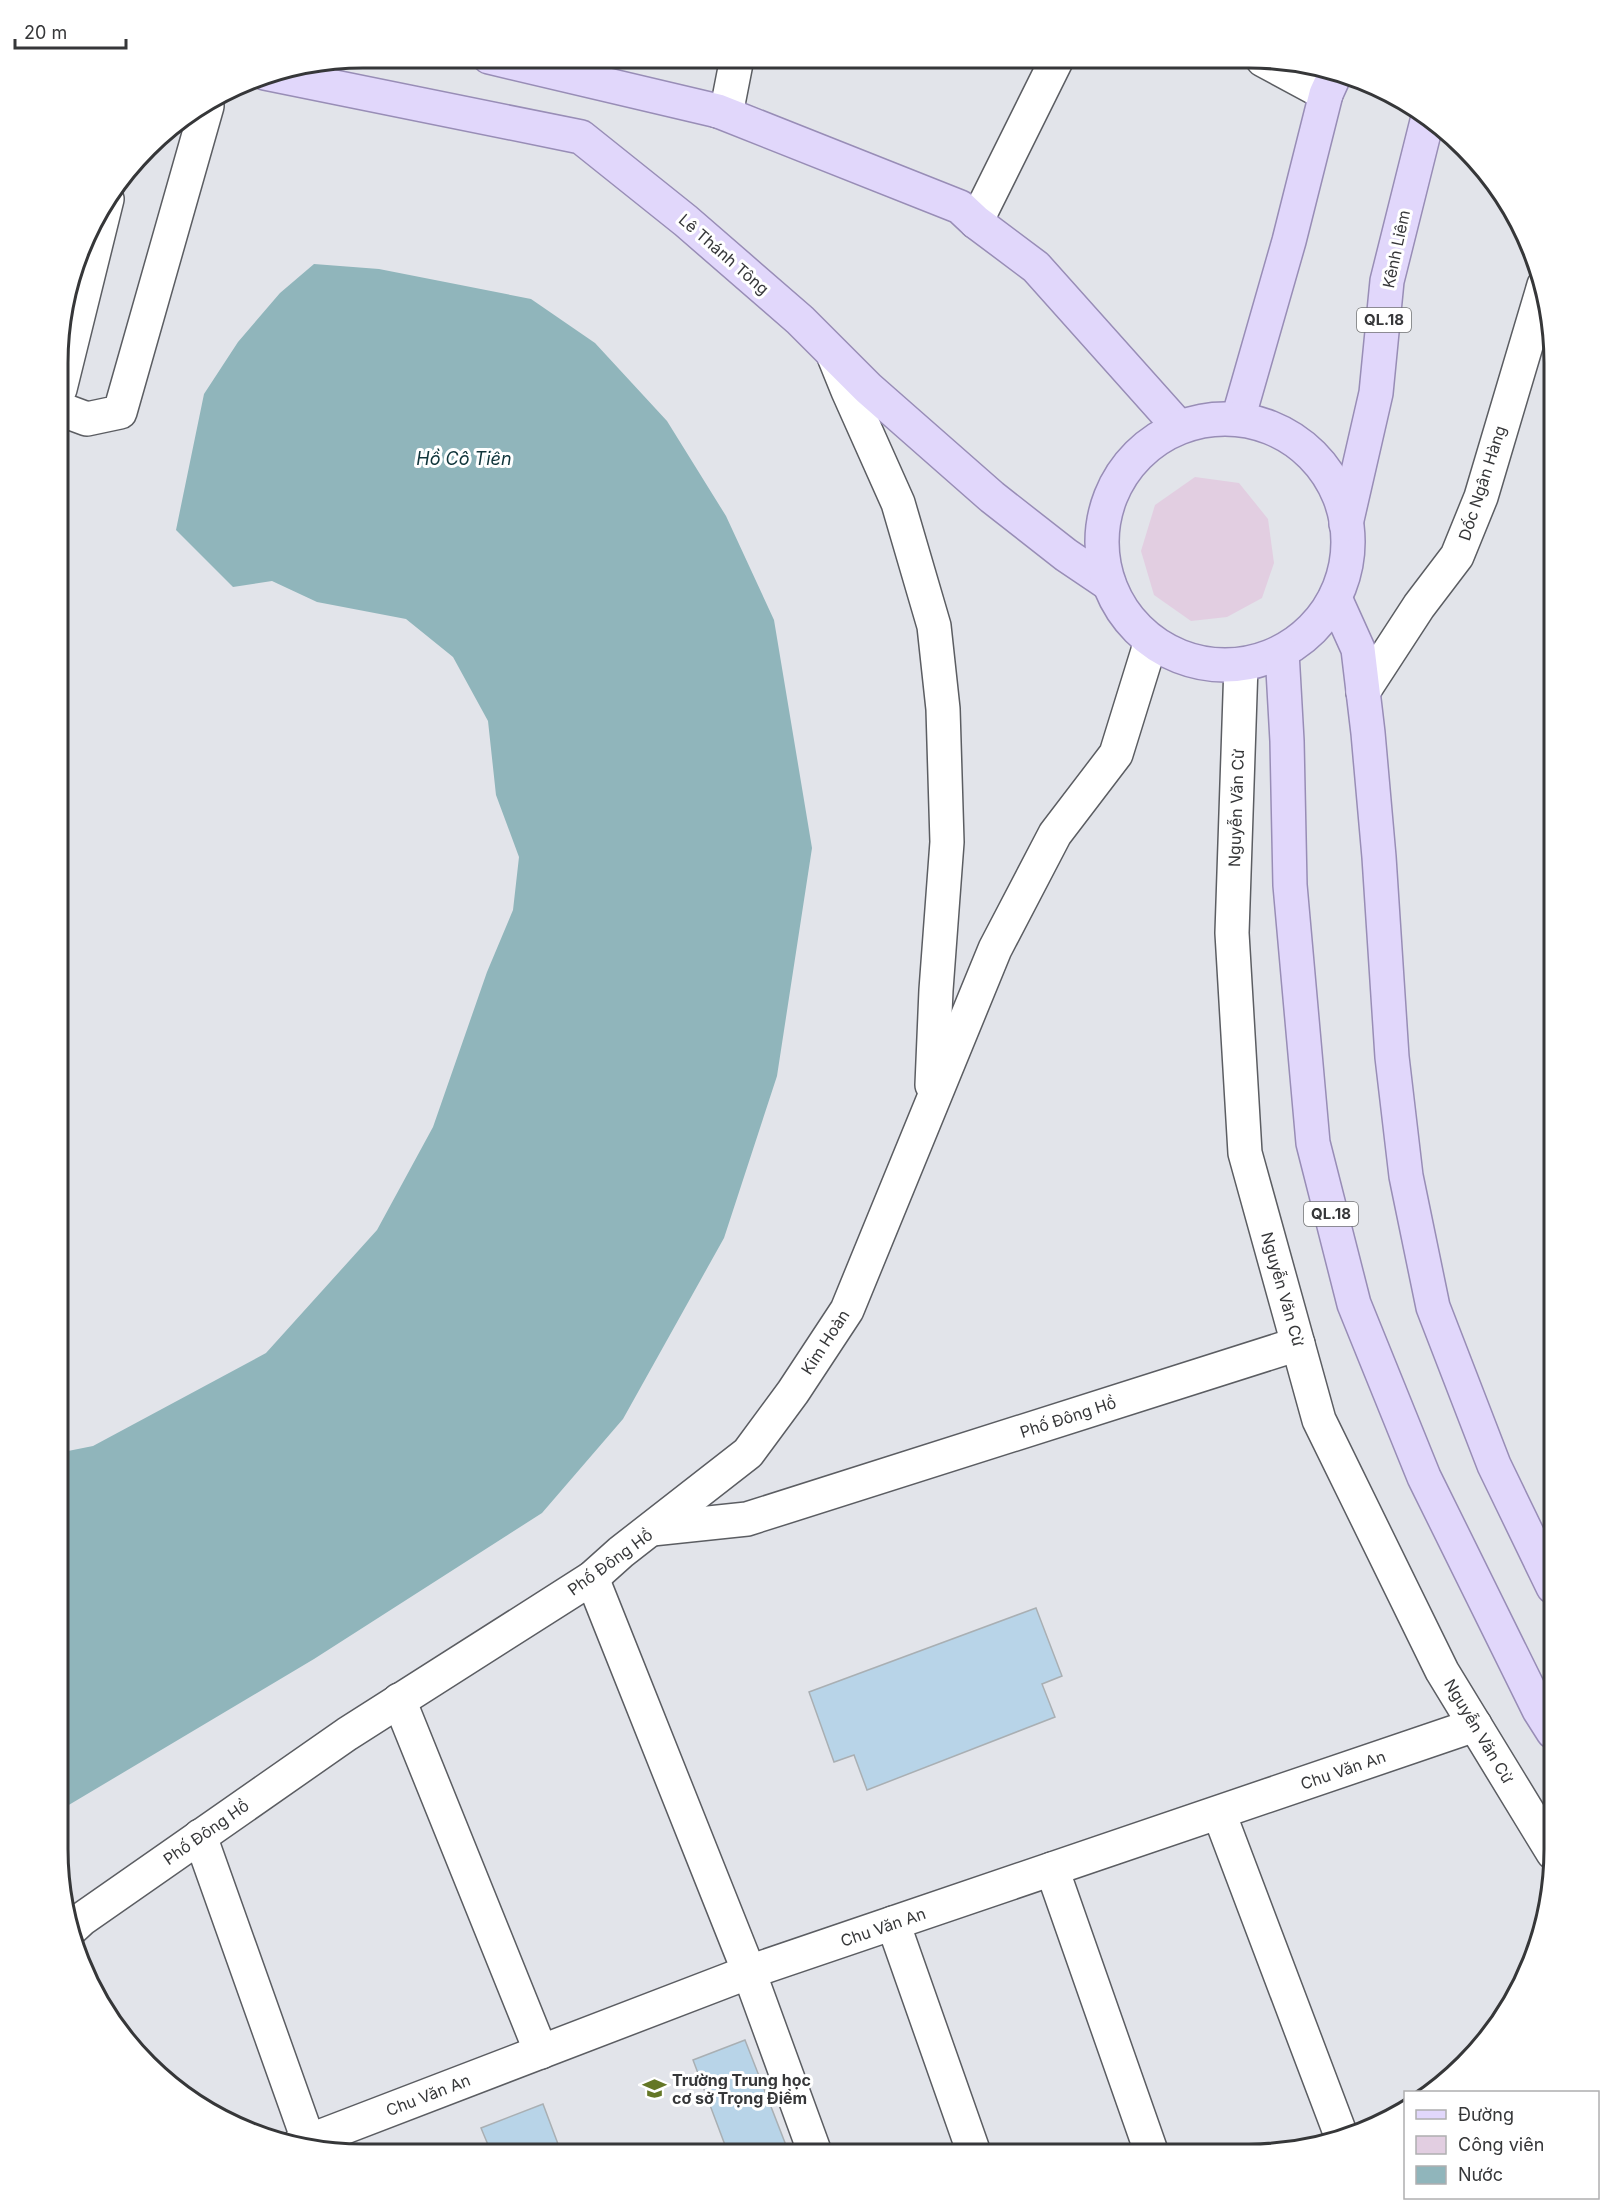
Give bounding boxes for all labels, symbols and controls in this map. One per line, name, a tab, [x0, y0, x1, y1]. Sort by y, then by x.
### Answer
scale bar	[15, 12, 126, 50]
text: 20 m	[24, 22, 67, 43]
street label: Kênh Liêm	[1378, 208, 1414, 290]
street label: Lê Thánh Tông	[675, 209, 773, 299]
road number: QL.18	[1357, 308, 1411, 332]
street label: Dốc Ngân Hàng	[1454, 423, 1510, 543]
water label: Hồ Cô Tiên	[416, 448, 512, 469]
street label: Nguyễn Văn Cừ	[1224, 749, 1248, 867]
road number: QL.18	[1304, 1202, 1358, 1226]
street label: Nguyễn Văn Cừ	[1257, 1229, 1309, 1349]
street label: Kim Hoàn	[797, 1306, 853, 1378]
street label: Phố Đông Hồ	[1017, 1392, 1119, 1442]
street label: Phố Đông Hồ	[564, 1524, 656, 1600]
street label: Nguyễn Văn Cừ	[1440, 1675, 1518, 1787]
street label: Chu Văn An	[1298, 1746, 1388, 1794]
street label: Phố Đông Hồ	[159, 1795, 253, 1869]
street label: Chu Văn An	[838, 1903, 928, 1951]
street label: Chu Văn An	[383, 2070, 473, 2120]
place label: Trường Trung học cơ sở Trọng Điểm	[672, 2070, 811, 2108]
school or university icon: Trường Trung học cơ sở Trọng Điểm	[641, 2076, 667, 2102]
legend	[1404, 2091, 1599, 2199]
text: Đường	[1458, 2104, 1514, 2125]
text: Công viên	[1458, 2134, 1544, 2155]
text: Nước	[1458, 2164, 1503, 2185]

